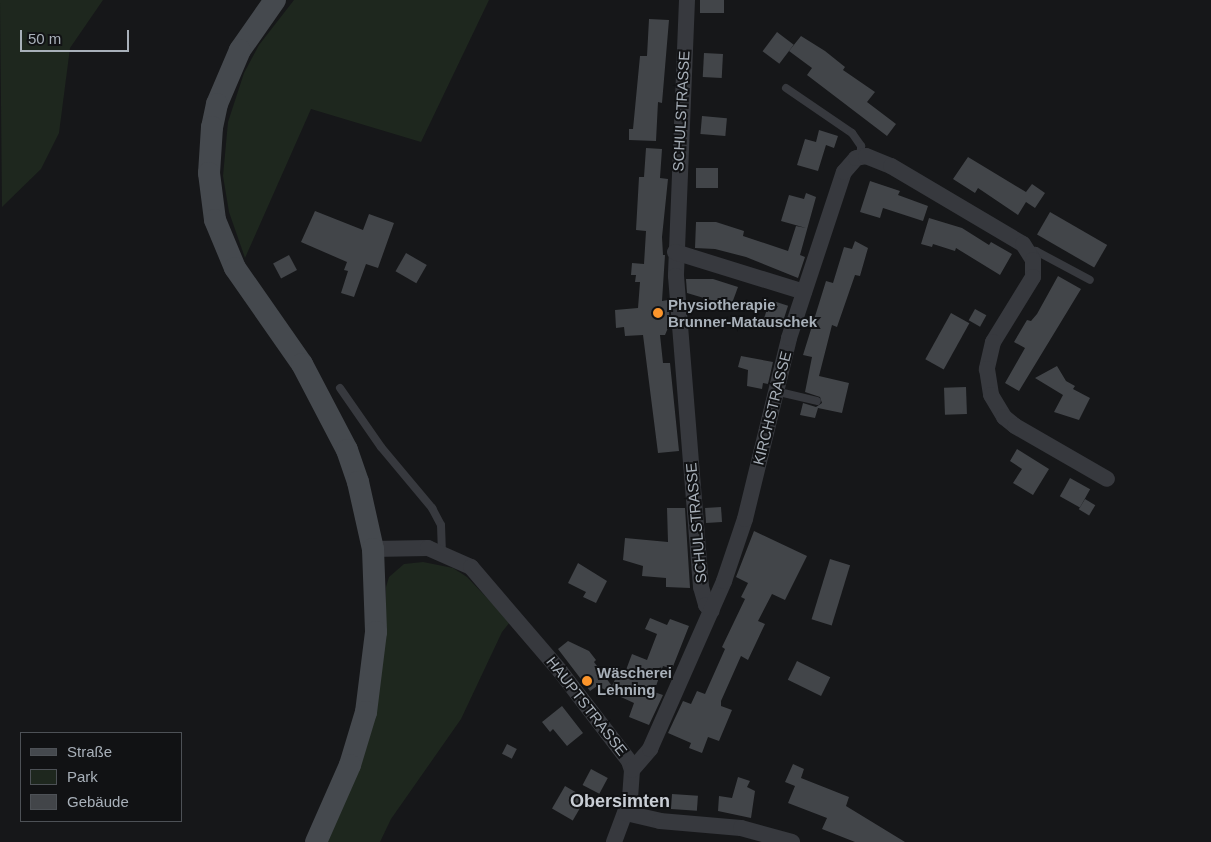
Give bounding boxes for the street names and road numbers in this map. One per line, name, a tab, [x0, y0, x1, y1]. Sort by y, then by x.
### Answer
street label: SCHULSTRASSE	[669, 50, 693, 172]
street label: KIRCHSTRASSE	[749, 349, 795, 467]
street label: SCHULSTRASSE	[682, 462, 710, 584]
street label: HAUPTSTRASSE	[543, 653, 631, 759]

